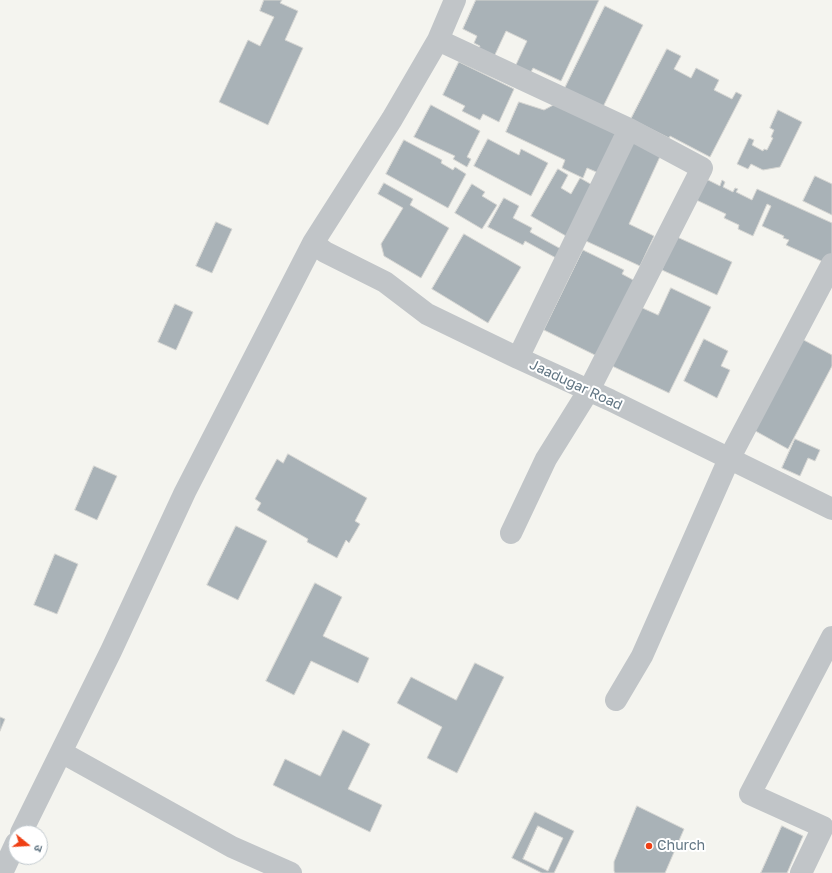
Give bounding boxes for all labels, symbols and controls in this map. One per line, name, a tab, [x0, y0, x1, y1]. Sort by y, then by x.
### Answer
street label: Jaadugar Road	[527, 356, 625, 414]
north arrow	[8, 825, 48, 865]
place label: Church	[657, 838, 705, 854]
marker: Church	[644, 841, 654, 851]
text: उ	[32, 843, 46, 854]

